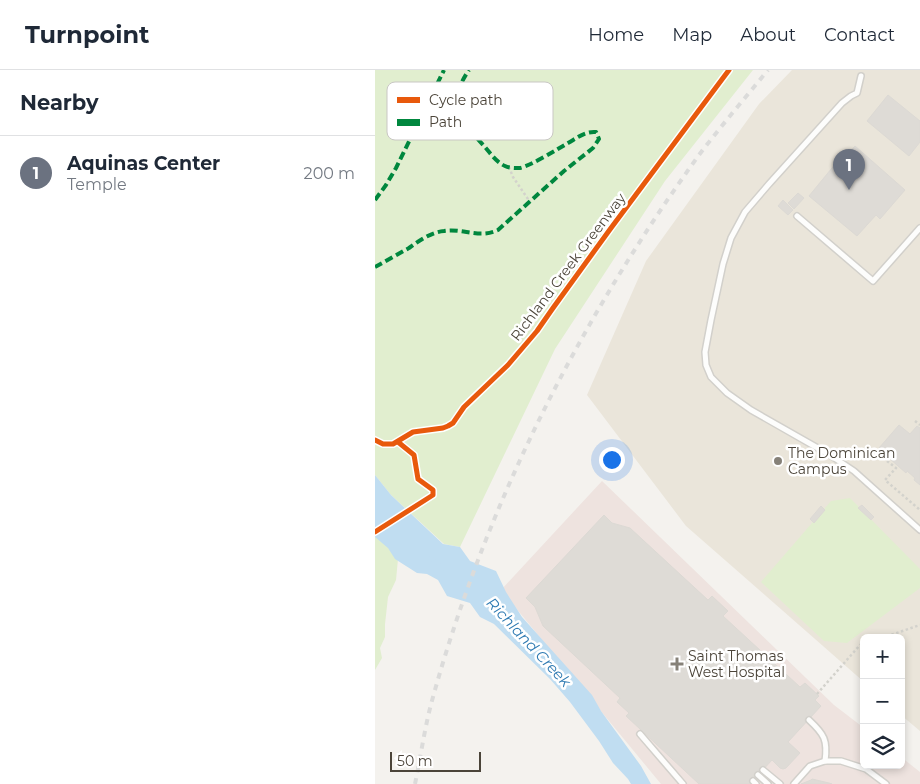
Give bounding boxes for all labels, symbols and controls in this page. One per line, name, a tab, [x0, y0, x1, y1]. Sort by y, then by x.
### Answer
text: Turnpoint	[25, 20, 149, 49]
text: Home	[588, 24, 644, 46]
text: Map	[672, 24, 712, 46]
text: About	[740, 24, 796, 46]
text: Contact	[824, 24, 895, 46]
legend	[387, 82, 553, 140]
text: Nearby	[20, 90, 99, 115]
text: Cycle path	[429, 91, 503, 109]
text: Path	[429, 113, 462, 131]
pin: 1	[833, 149, 865, 190]
text: Aquinas Center	[67, 152, 220, 175]
text: 1	[33, 164, 39, 183]
text: 200 m	[304, 164, 355, 183]
text: Temple	[67, 175, 127, 194]
street label: Richland Creek Greenway	[507, 189, 630, 344]
place label: The Dominican Campus	[788, 444, 895, 478]
your location	[599, 447, 625, 473]
marker: The Dominican Campus	[772, 455, 784, 467]
water label: Richland Creek	[483, 593, 576, 691]
map controls	[860, 634, 905, 769]
button: +	[860, 634, 905, 679]
place label: Saint Thomas West Hospital	[688, 647, 785, 681]
marker: Saint Thomas West Hospital	[670, 657, 684, 671]
button: −	[860, 679, 905, 724]
button: layers	[860, 724, 905, 769]
scale bar	[390, 749, 481, 772]
text: 50 m	[397, 752, 433, 770]

